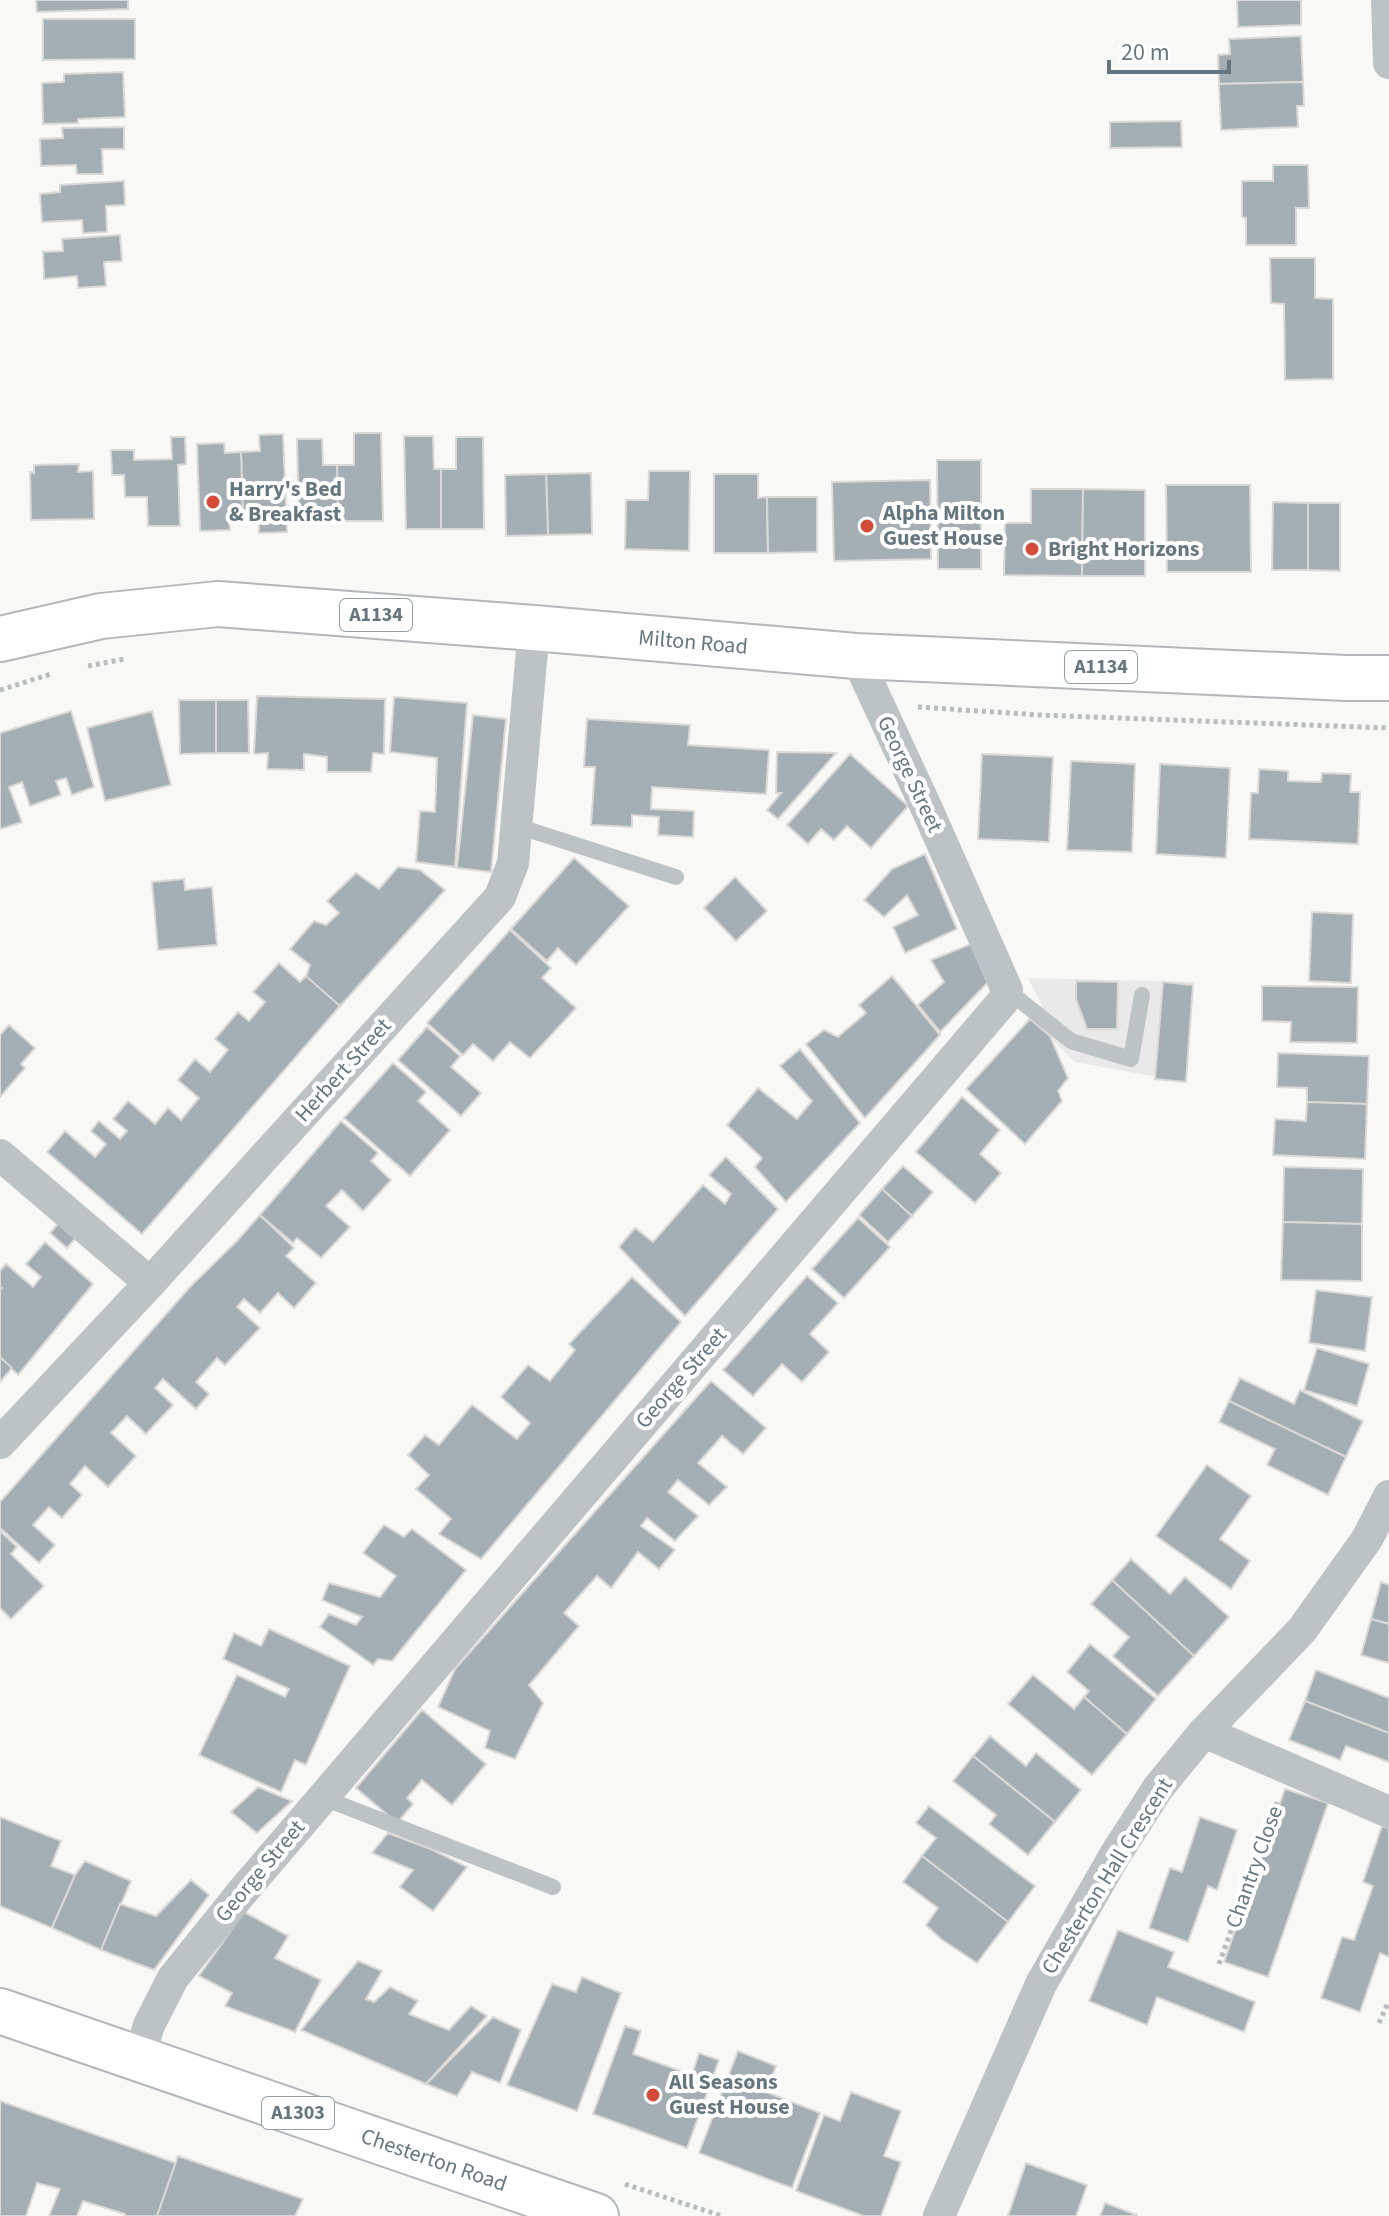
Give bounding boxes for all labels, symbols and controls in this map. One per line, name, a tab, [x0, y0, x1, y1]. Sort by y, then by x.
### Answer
scale bar	[1109, 24, 1229, 74]
text: 20 m	[1121, 35, 1170, 70]
place label: Harry's Bed & Breakfast	[229, 473, 342, 530]
marker: Harry's Bed & Breakfast	[204, 493, 222, 511]
place label: Alpha Milton Guest House	[882, 497, 1005, 554]
marker: Alpha Milton Guest House	[858, 517, 876, 535]
place label: Bright Horizons	[1048, 533, 1200, 565]
marker: Bright Horizons	[1023, 540, 1041, 558]
road number: A1134	[340, 599, 412, 631]
street label: Milton Road	[637, 621, 749, 663]
road number: A1134	[1065, 651, 1137, 683]
street label: George Street	[869, 711, 951, 838]
street label: Herbert Street	[287, 1010, 399, 1129]
street label: George Street	[628, 1320, 734, 1436]
street label: Chesterton Hall Crescent	[1033, 1771, 1181, 1981]
street label: Chantry Close	[1217, 1801, 1291, 1933]
street label: George Street	[208, 1812, 313, 1929]
place label: All Seasons Guest House	[668, 2066, 790, 2123]
marker: All Seasons Guest House	[644, 2086, 662, 2104]
road number: A1303	[262, 2097, 334, 2129]
street label: Chesterton Road	[357, 2120, 511, 2200]

